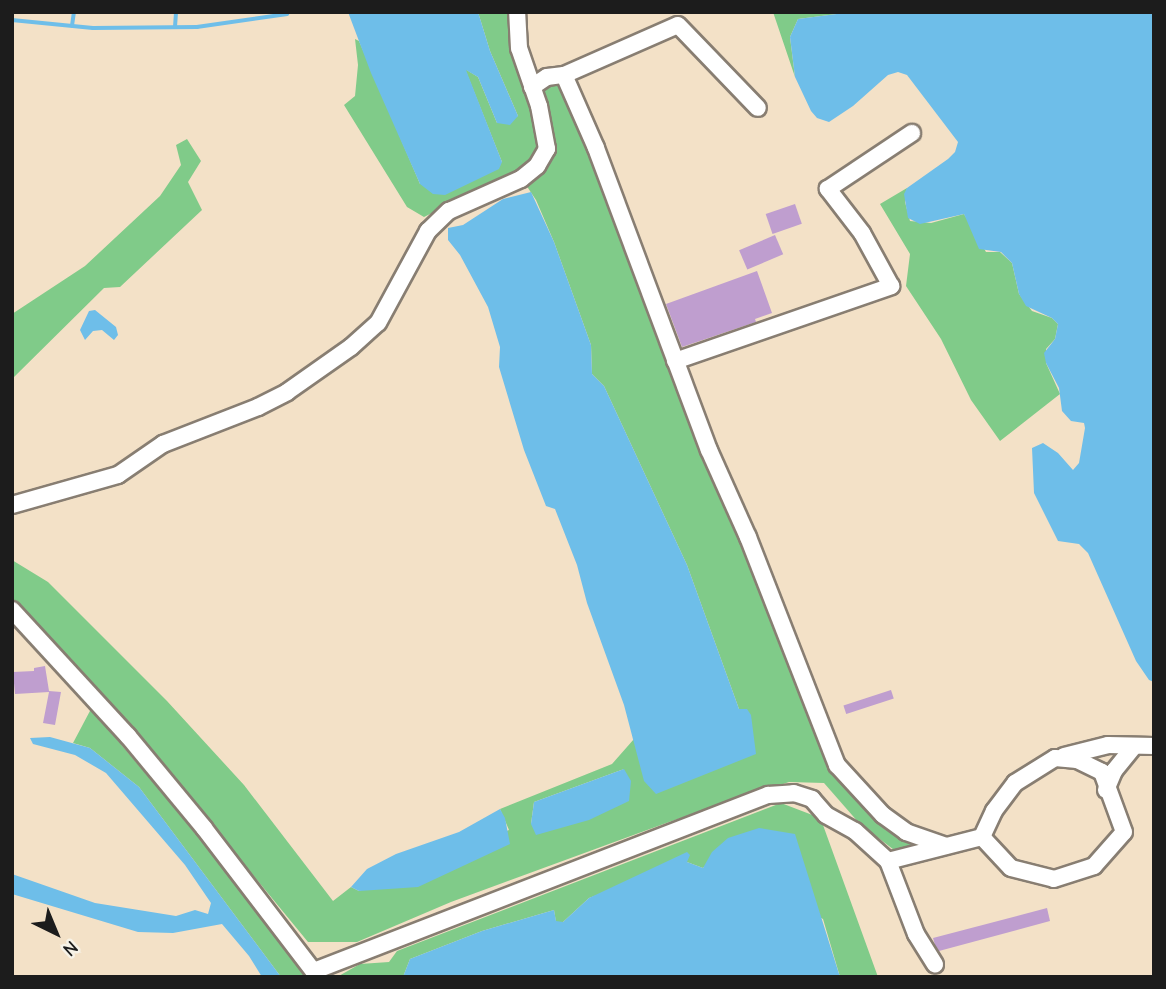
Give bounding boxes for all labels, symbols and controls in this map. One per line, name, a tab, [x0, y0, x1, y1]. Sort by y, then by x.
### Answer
north arrow	[21, 898, 91, 968]
text: N	[58, 936, 82, 961]

